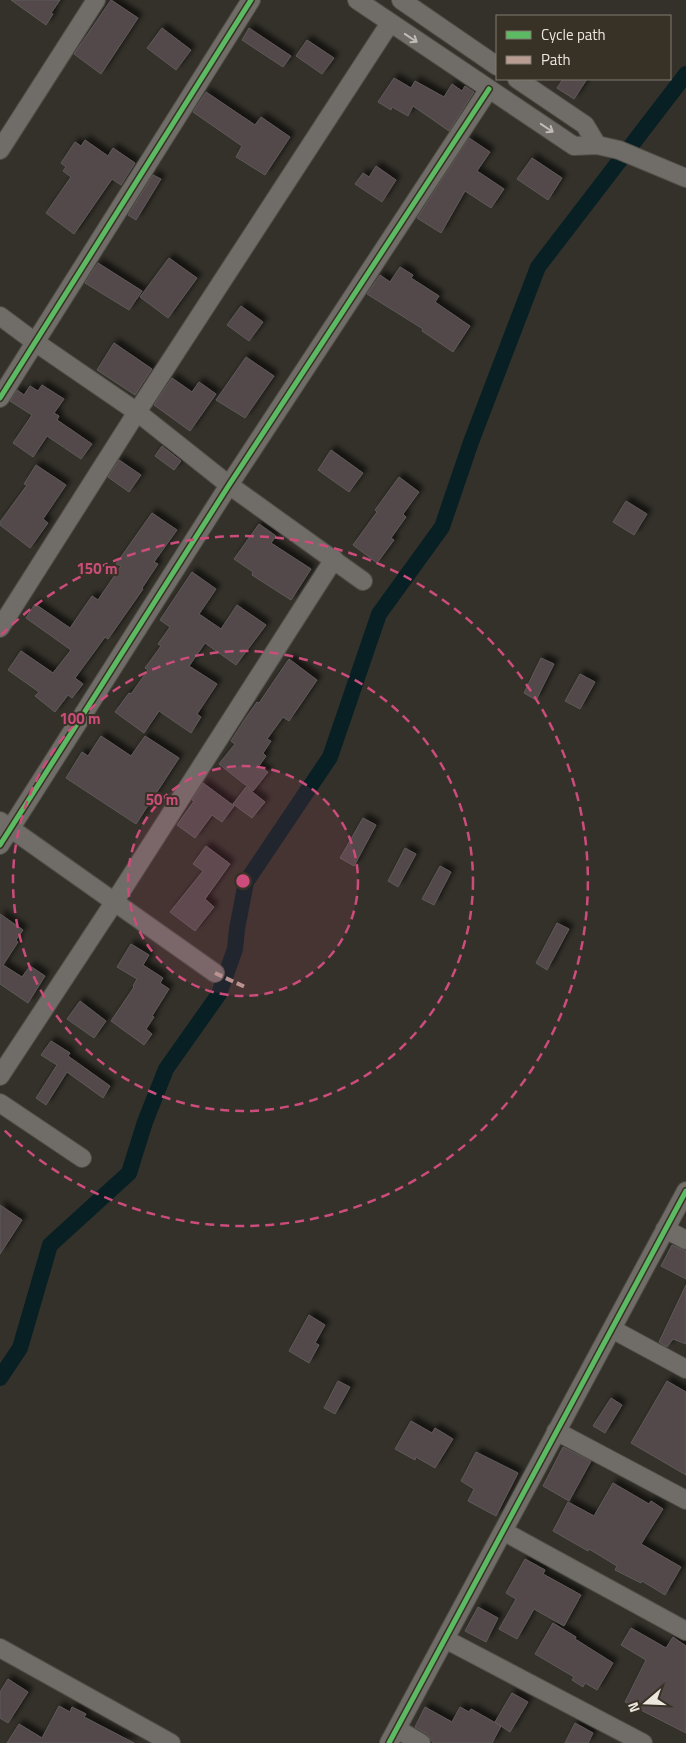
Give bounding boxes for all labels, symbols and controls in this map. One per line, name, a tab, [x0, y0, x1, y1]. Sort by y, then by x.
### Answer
legend	[496, 15, 671, 80]
text: Cycle path	[541, 23, 606, 46]
one-way arrow	[404, 33, 418, 43]
text: Path	[541, 48, 571, 71]
one-way arrow	[539, 123, 553, 133]
text: 150 m	[76, 557, 118, 580]
text: 100 m	[59, 707, 101, 730]
text: 50 m	[146, 788, 178, 811]
centre of rings	[234, 872, 252, 890]
north arrow	[621, 1678, 671, 1728]
text: N	[622, 1699, 645, 1715]

